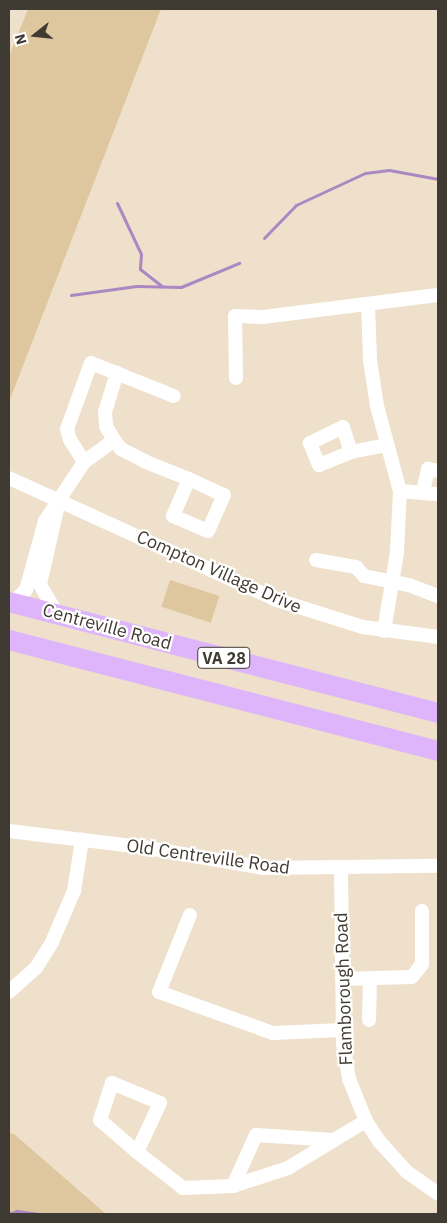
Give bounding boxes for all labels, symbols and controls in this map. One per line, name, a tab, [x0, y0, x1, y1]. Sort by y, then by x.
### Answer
north arrow	[10, 10, 60, 60]
text: N	[11, 32, 31, 46]
street label: Compton Village Drive	[133, 526, 305, 618]
street label: Centreville Road	[40, 599, 174, 655]
road number: VA 28	[196, 644, 252, 671]
street label: Old Centreville Road	[125, 835, 291, 879]
street label: Flamborough Road	[331, 912, 357, 1066]

